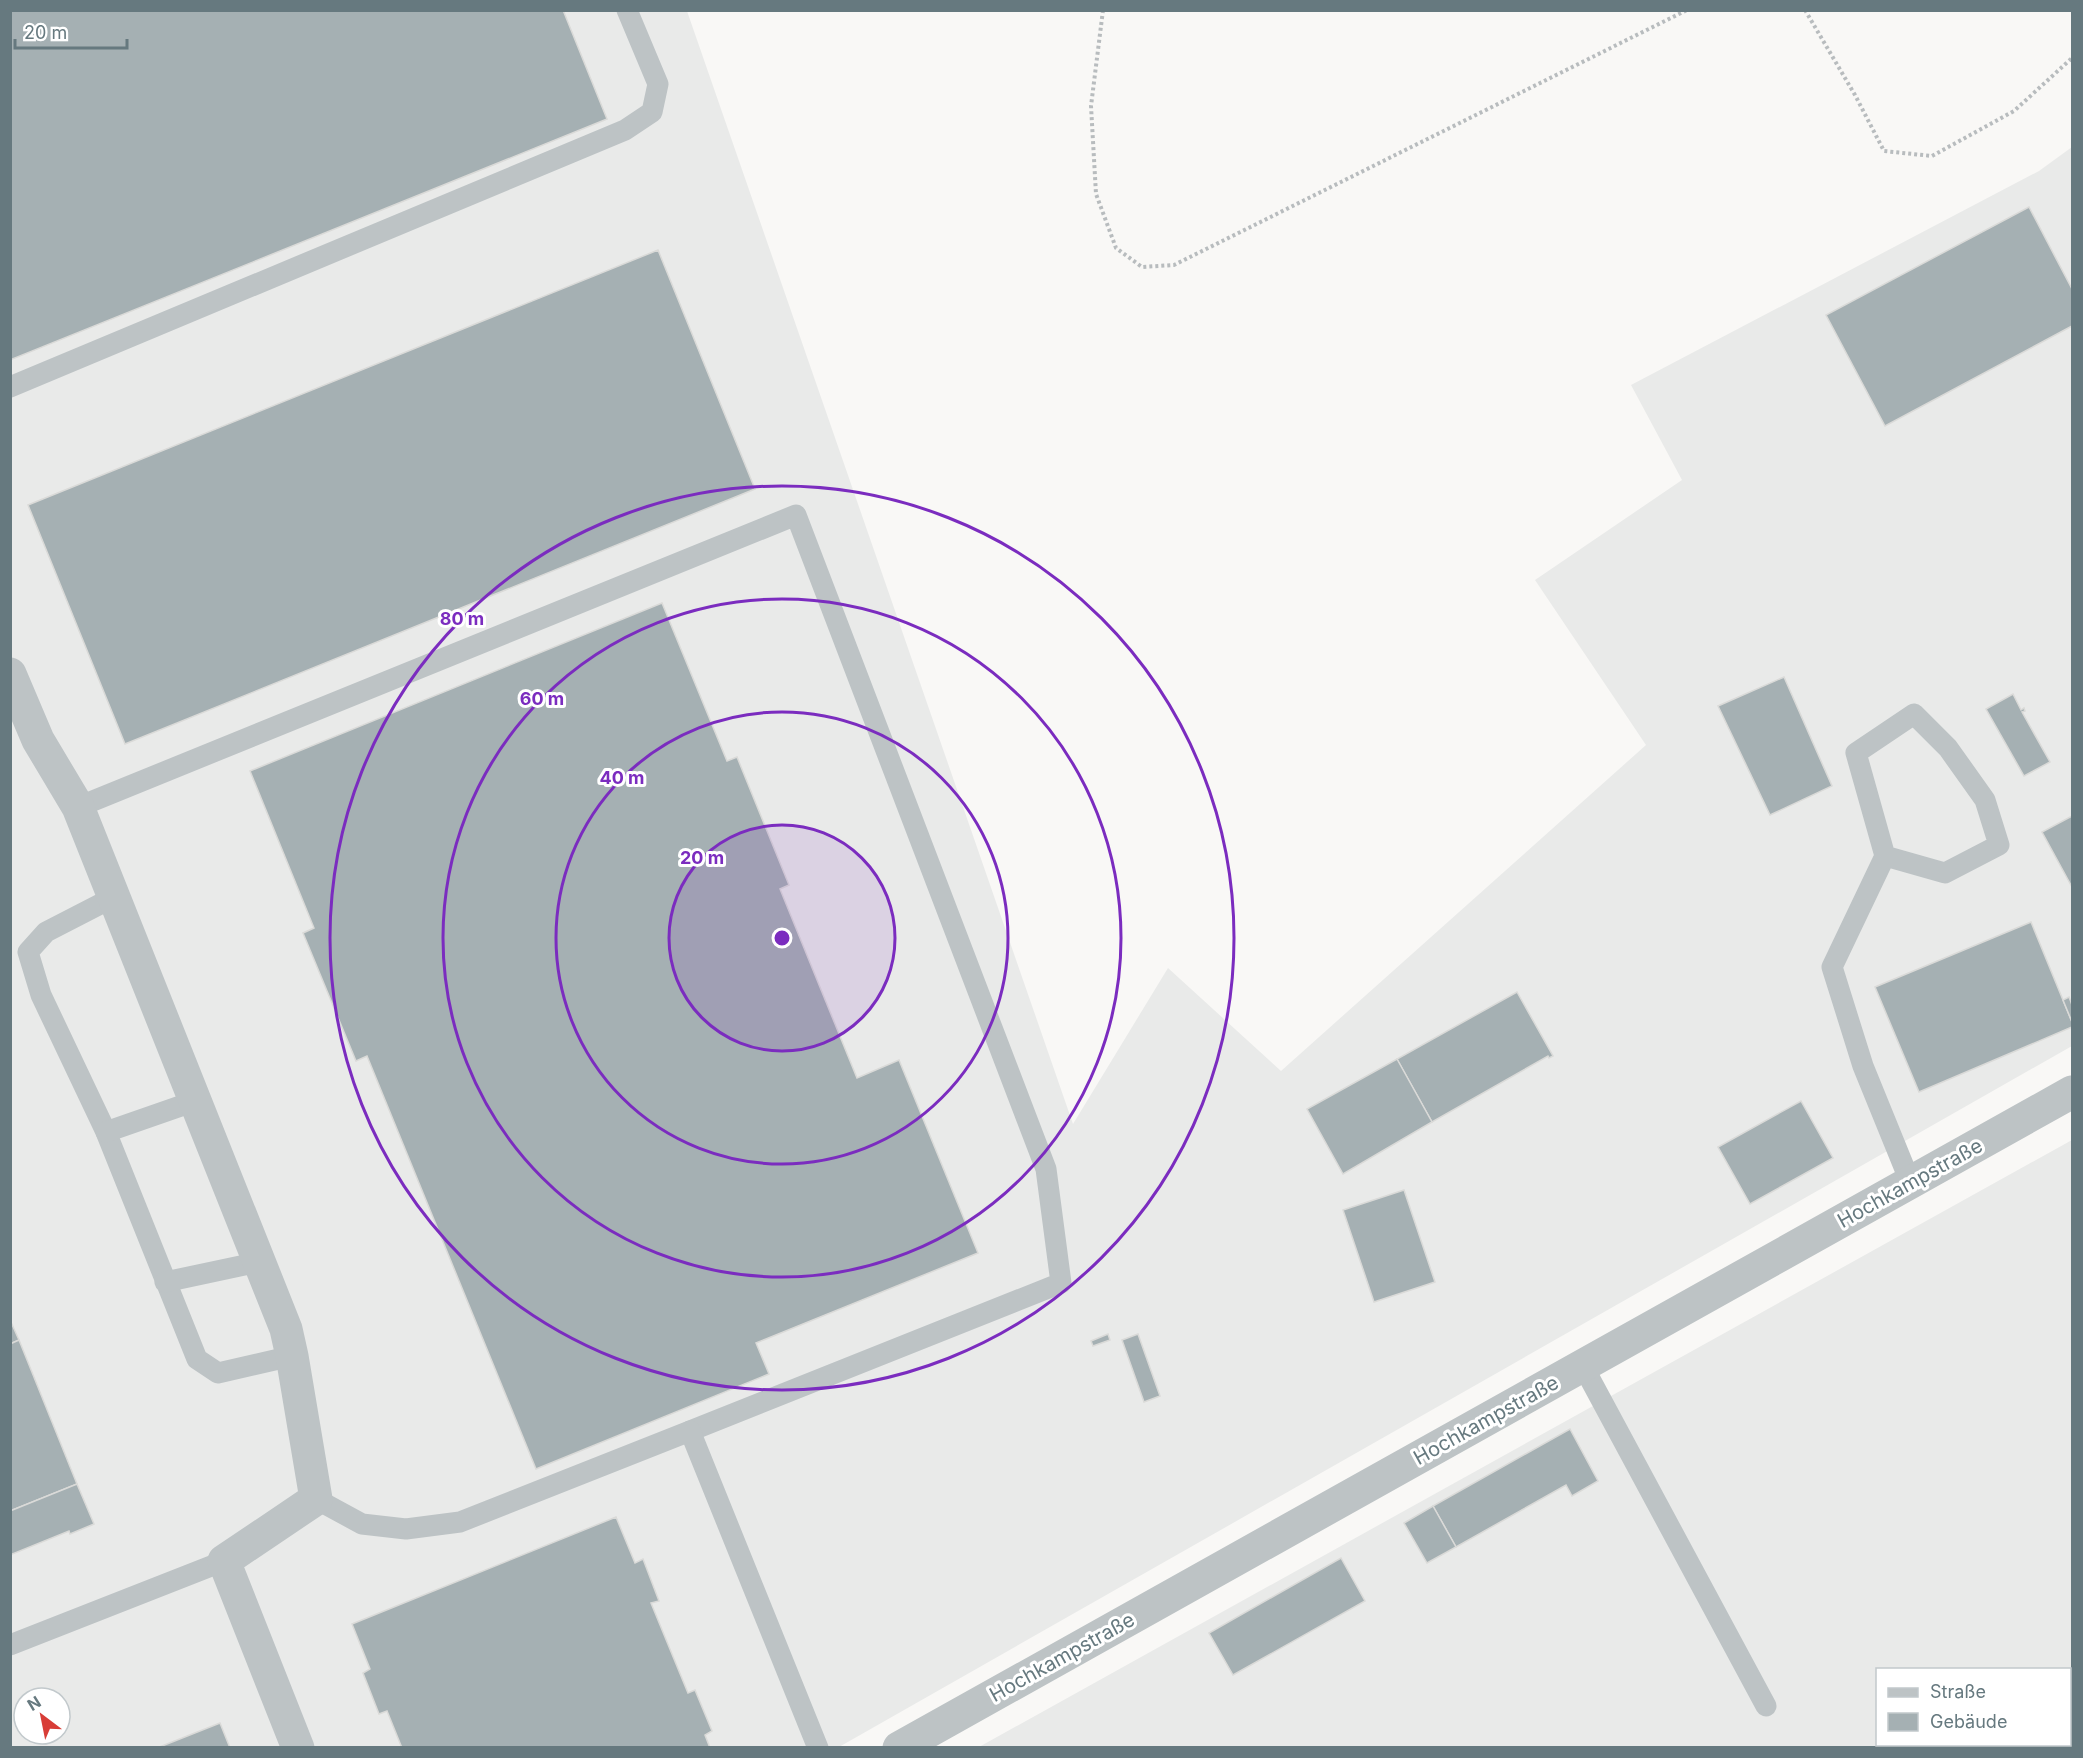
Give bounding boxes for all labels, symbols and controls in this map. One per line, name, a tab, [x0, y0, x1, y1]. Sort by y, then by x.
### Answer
scale bar	[15, 12, 128, 50]
text: 20 m	[24, 22, 67, 43]
text: 80 m	[440, 608, 484, 629]
text: 60 m	[520, 688, 564, 709]
text: 40 m	[600, 767, 645, 788]
text: 20 m	[680, 847, 724, 868]
centre of rings	[772, 928, 792, 948]
street label: Hochkampstraße	[1833, 1133, 1987, 1233]
street label: Hochkampstraße	[1409, 1370, 1563, 1470]
street label: Hochkampstraße	[985, 1607, 1139, 1707]
legend	[1876, 1668, 2071, 1746]
text: Straße	[1930, 1681, 1986, 1702]
north arrow	[12, 1686, 72, 1746]
text: N	[24, 1692, 45, 1715]
text: Gebäude	[1930, 1711, 2007, 1732]

